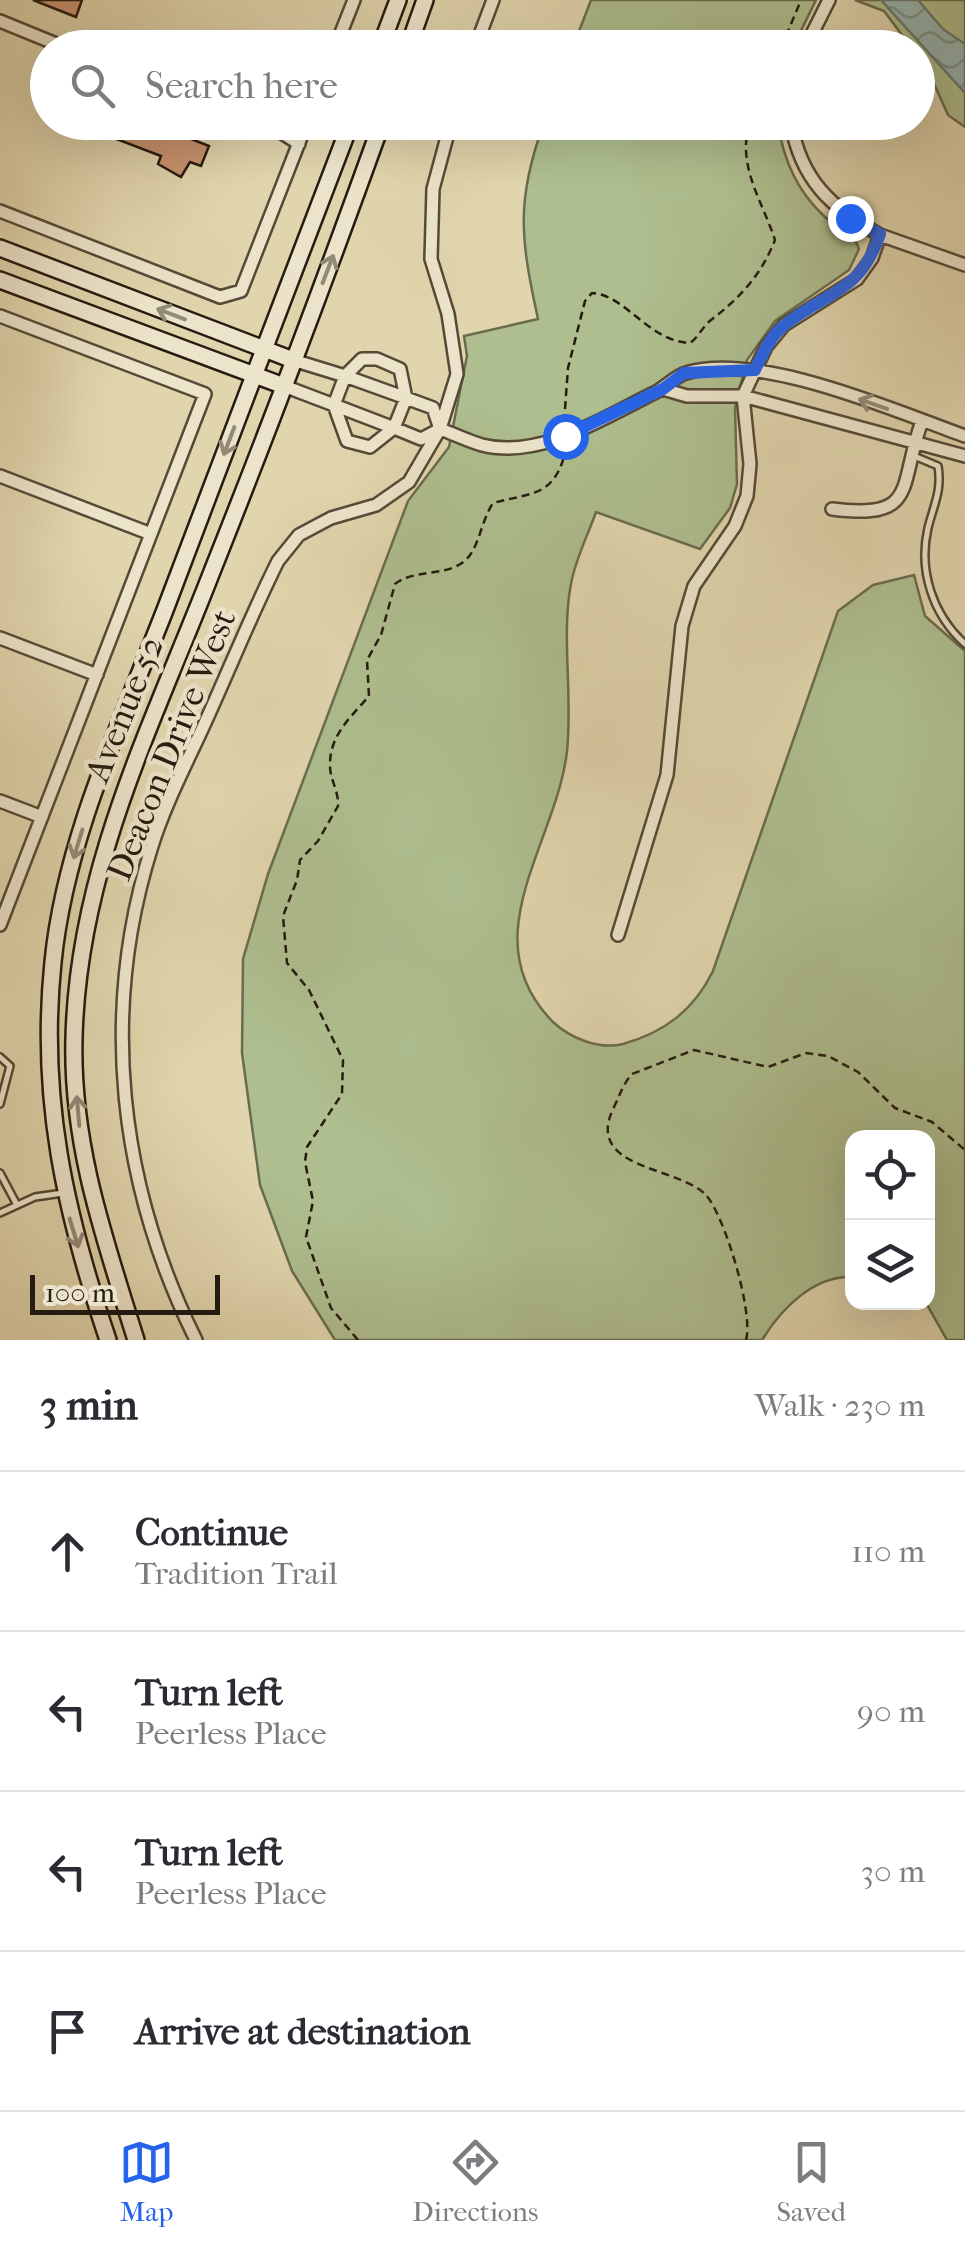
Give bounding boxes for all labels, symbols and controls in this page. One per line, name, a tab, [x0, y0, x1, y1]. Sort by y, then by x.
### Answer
search box	[30, 30, 935, 140]
icon: search	[65, 58, 120, 113]
text: Search here	[145, 63, 338, 108]
route end	[828, 196, 874, 242]
one-way arrow	[320, 255, 338, 286]
one-way arrow	[156, 304, 187, 322]
one-way arrow	[858, 394, 889, 412]
route start	[543, 414, 589, 460]
one-way arrow	[219, 425, 237, 456]
street label: Deacon Drive West	[98, 603, 245, 887]
street label: Avenue 52	[76, 630, 172, 790]
one-way arrow	[68, 827, 86, 859]
one-way arrow	[68, 1095, 87, 1127]
map controls	[845, 1130, 935, 1310]
button: locate	[845, 1130, 935, 1220]
one-way arrow	[66, 1217, 84, 1248]
button: layers	[845, 1220, 935, 1310]
scale bar	[30, 1270, 220, 1314]
text: 100 m	[45, 1276, 115, 1309]
text: 3 min	[40, 1381, 138, 1430]
text: Walk · 230 m	[755, 1387, 925, 1424]
text: Continue	[135, 1510, 288, 1555]
icon: ahead	[40, 1524, 95, 1579]
text: 110 m	[851, 1533, 925, 1570]
text: Tradition Trail	[135, 1555, 338, 1592]
text: Turn left	[135, 1670, 283, 1715]
icon: left	[40, 1684, 95, 1739]
text: 90 m	[857, 1693, 925, 1730]
text: Peerless Place	[135, 1715, 326, 1752]
text: Turn left	[135, 1830, 283, 1875]
icon: left	[40, 1844, 95, 1899]
text: 30 m	[861, 1853, 925, 1890]
text: Peerless Place	[135, 1875, 326, 1912]
icon: arrive	[40, 2004, 95, 2059]
text: Arrive at destination	[135, 2009, 471, 2054]
tab: Map	[119, 2135, 174, 2228]
tab: Directions	[412, 2135, 538, 2228]
tab: Saved	[776, 2135, 846, 2228]

